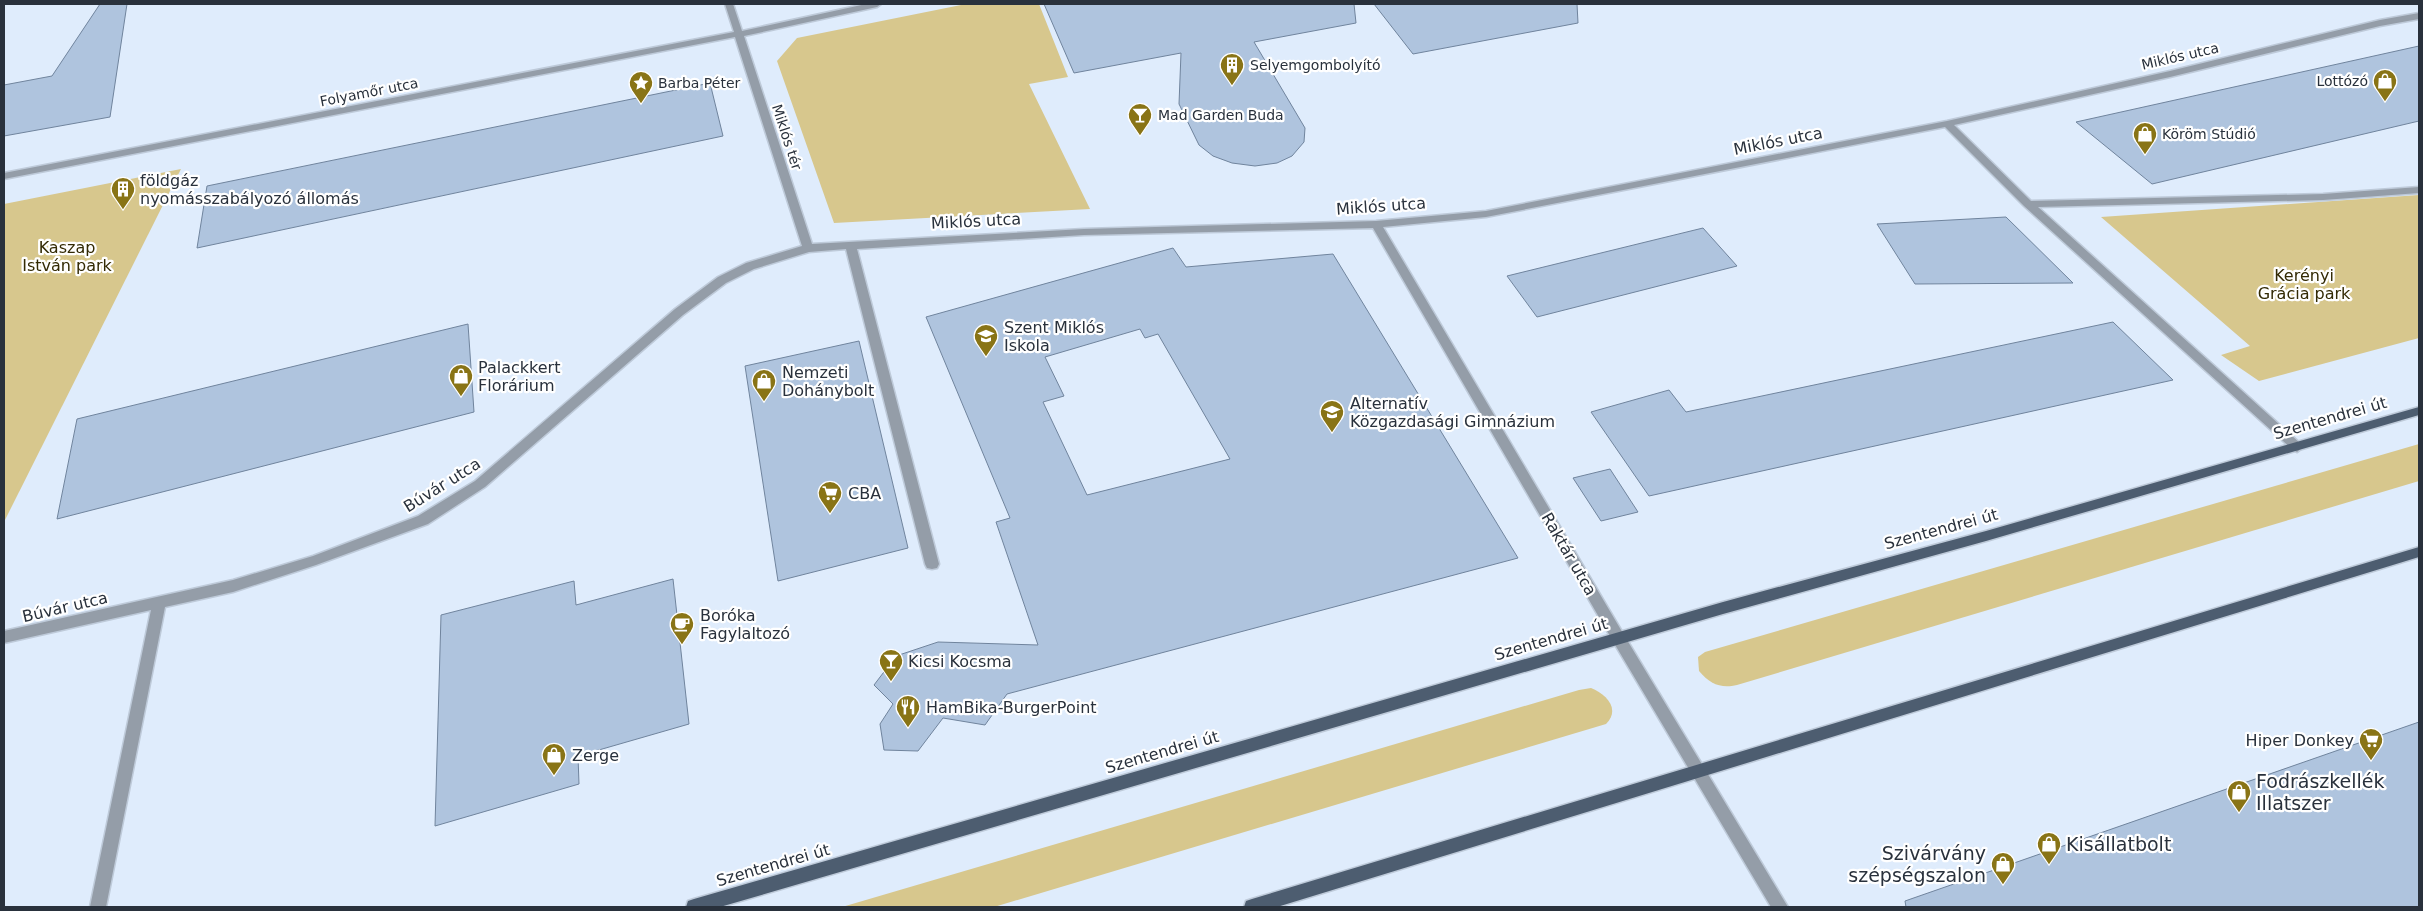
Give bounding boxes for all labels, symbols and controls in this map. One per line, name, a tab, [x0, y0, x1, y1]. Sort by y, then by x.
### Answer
street label: Miklós utca	[2140, 39, 2220, 73]
building icon: Selyemgombolyító	[1219, 52, 1245, 86]
place label: Selyemgombolyító	[1250, 57, 1381, 73]
shop icon: Lottózó	[2372, 68, 2398, 102]
place icon: Barba Péter	[628, 70, 654, 104]
place label: Lottózó	[2316, 73, 2368, 89]
street label: Folyamőr utca	[318, 75, 420, 109]
place label: Barba Péter	[658, 75, 741, 91]
street label: Miklós tér	[769, 102, 805, 172]
bar icon: Mad Garden Buda	[1127, 102, 1153, 136]
place label: Mad Garden Buda	[1158, 107, 1284, 123]
shop icon: Köröm Stúdió	[2132, 121, 2158, 155]
street label: Miklós utca	[1732, 123, 1824, 159]
place label: Köröm Stúdió	[2162, 126, 2256, 142]
place label: földgáz nyomásszabályozó állomás	[140, 171, 359, 208]
building icon: földgáz nyomásszabályozó állomás	[110, 176, 136, 210]
street label: Miklós utca	[1335, 193, 1427, 219]
street label: Miklós utca	[930, 209, 1022, 233]
park label: Kaszap István park	[22, 238, 113, 275]
park label: Kerényi Grácia park	[2258, 266, 2351, 303]
place label: Szent Miklós Iskola	[1004, 318, 1104, 355]
school or university icon: Szent Miklós Iskola	[973, 323, 999, 357]
place label: Palackkert Florárium	[478, 358, 560, 395]
shop icon: Palackkert Florárium	[448, 363, 474, 397]
place label: Nemzeti Dohánybolt	[782, 363, 874, 400]
shop icon: Nemzeti Dohánybolt	[751, 368, 777, 402]
street label: Szentendrei út	[2271, 393, 2389, 443]
place label: Alternatív Közgazdasági Gimnázium	[1350, 394, 1555, 431]
school or university icon: Alternatív Közgazdasági Gimnázium	[1319, 399, 1345, 433]
street label: Búvár utca	[400, 454, 484, 516]
supermarket icon: CBA	[817, 480, 843, 514]
place label: CBA	[848, 484, 881, 503]
street label: Szentendrei út	[1882, 505, 2000, 553]
street label: Raktár utca	[1538, 509, 1600, 599]
street label: Búvár utca	[20, 588, 110, 626]
place label: Boróka Fagylaltozó	[700, 606, 790, 643]
cafe icon: Boróka Fagylaltozó	[669, 611, 695, 645]
street label: Szentendrei út	[1492, 614, 1610, 664]
bar icon: Kicsi Kocsma	[878, 648, 904, 682]
place label: Kicsi Kocsma	[908, 652, 1012, 671]
restaurant icon: HamBika-BurgerPoint	[895, 694, 921, 728]
place label: HamBika-BurgerPoint	[926, 698, 1097, 717]
street label: Szentendrei út	[1103, 727, 1221, 777]
supermarket icon: Hiper Donkey	[2358, 727, 2384, 761]
place label: Hiper Donkey	[2246, 731, 2354, 750]
shop icon: Zerge	[541, 742, 567, 776]
place label: Zerge	[572, 746, 619, 765]
place label: Fodrászkellék Illatszer	[2256, 770, 2385, 814]
shop icon: Fodrászkellék Illatszer	[2226, 779, 2252, 813]
shop icon: Kisállatbolt	[2036, 831, 2062, 865]
place label: Kisállatbolt	[2066, 833, 2171, 855]
street label: Szentendrei út	[714, 840, 832, 890]
place label: Szivárvány szépségszalon	[1848, 842, 1986, 886]
shop icon: Szivárvány szépségszalon	[1990, 851, 2016, 885]

